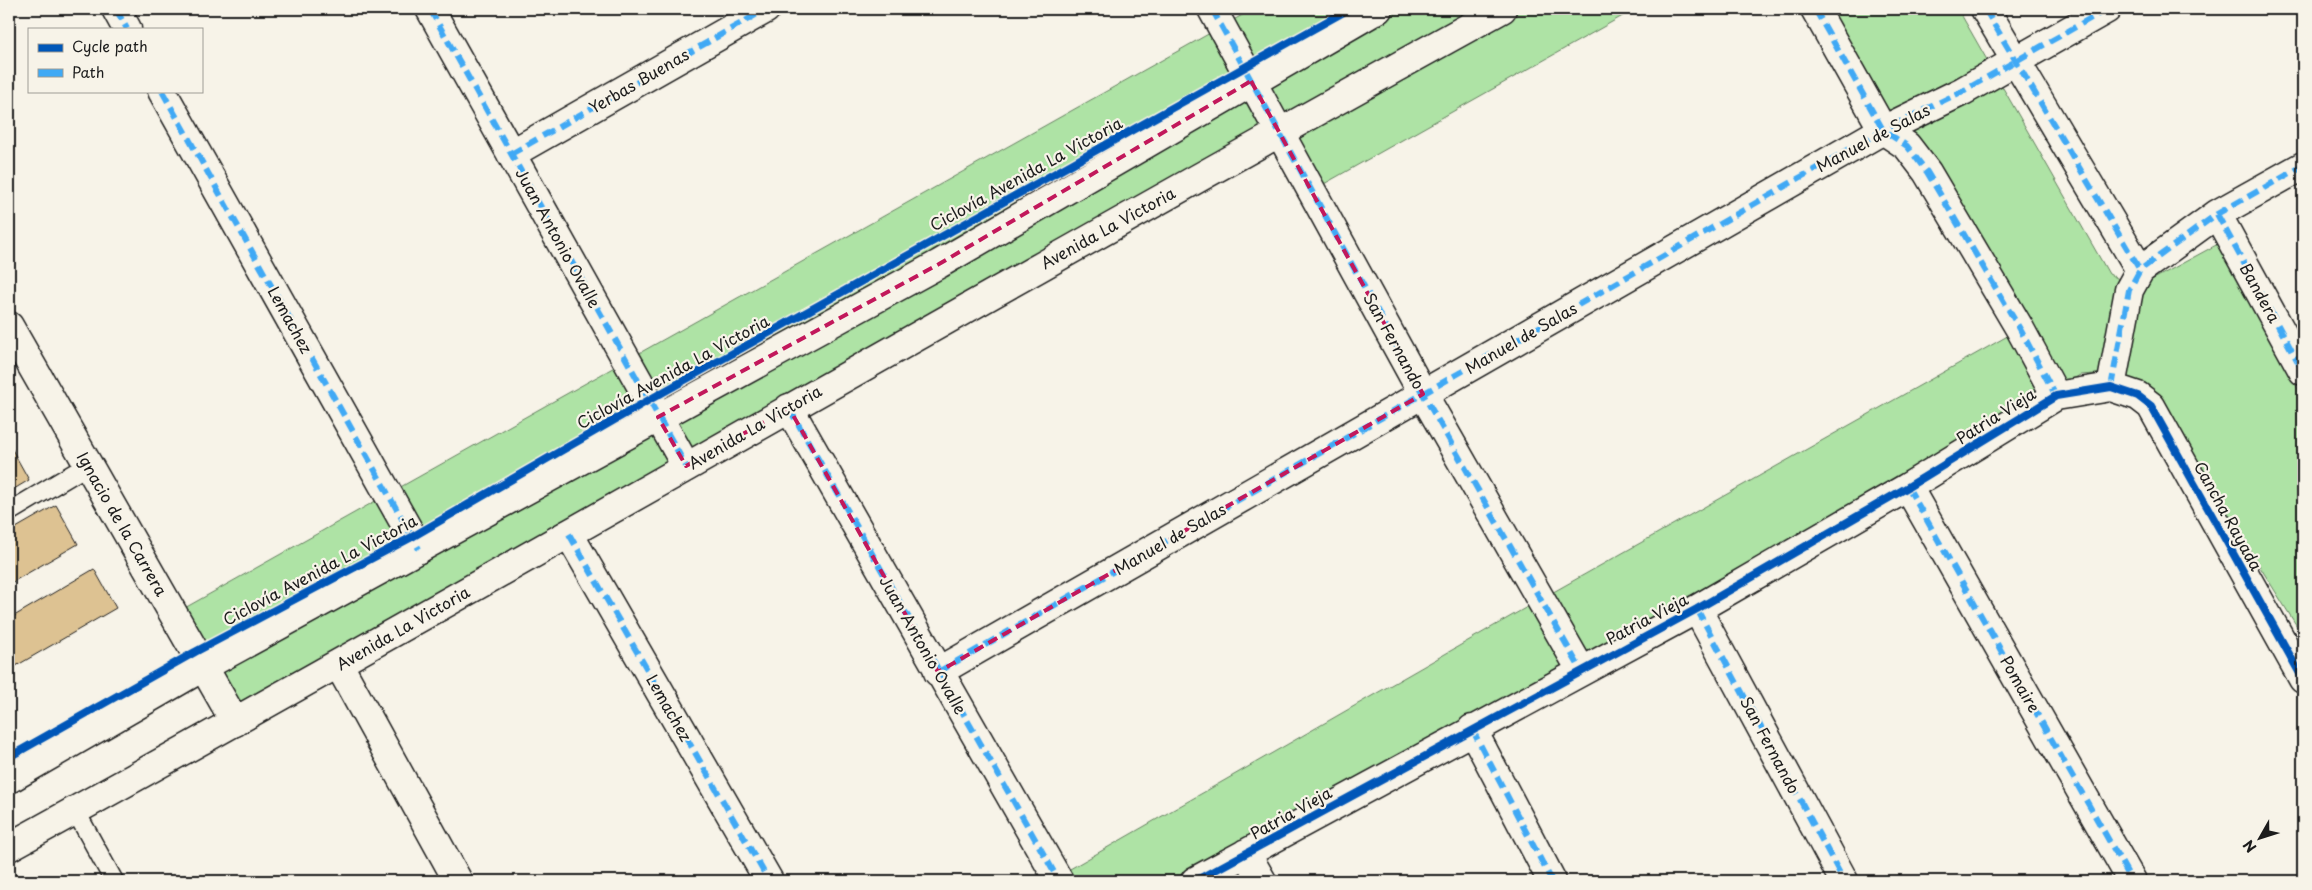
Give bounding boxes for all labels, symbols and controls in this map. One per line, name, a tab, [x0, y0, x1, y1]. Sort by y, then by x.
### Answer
legend	[28, 28, 202, 92]
text: Cycle path	[72, 34, 148, 57]
street label: Yerbas Buenas	[584, 42, 693, 119]
text: Path	[72, 60, 104, 83]
street label: Manuel de Salas	[1811, 97, 1934, 177]
street label: Ciclovía Avenida La Victoria	[926, 113, 1126, 235]
street label: Juan Antonio Ovalle	[510, 163, 607, 312]
street label: Avenida La Victoria	[1037, 183, 1179, 273]
street label: Bandera	[2235, 258, 2287, 327]
street label: Lemachez	[263, 281, 319, 358]
street label: San Fernando	[1358, 288, 1431, 393]
street label: Manuel de Salas	[1460, 295, 1581, 379]
street label: Ciclovía Avenida La Victoria	[573, 311, 773, 433]
street label: Avenida La Victoria	[685, 381, 825, 473]
street label: Patria Vieja	[1951, 381, 2040, 449]
street label: Ignacio de la Carrera	[72, 447, 174, 600]
street label: Cancha Rayada	[2189, 456, 2269, 575]
street label: Manuel de Salas	[1109, 496, 1230, 580]
street label: Ciclovía Avenida La Victoria	[220, 511, 420, 629]
street label: Juan Antonio Ovalle	[874, 571, 974, 718]
street label: Avenida La Victoria	[333, 582, 473, 674]
street label: Patria Vieja	[1601, 586, 1692, 650]
street label: Pomaire	[1995, 650, 2047, 717]
street label: Lemachez	[641, 670, 699, 746]
street label: San Fernando	[1735, 692, 1807, 798]
street label: Patria Vieja	[1245, 780, 1336, 844]
north arrow	[2234, 812, 2284, 862]
text: N	[2238, 836, 2261, 857]

